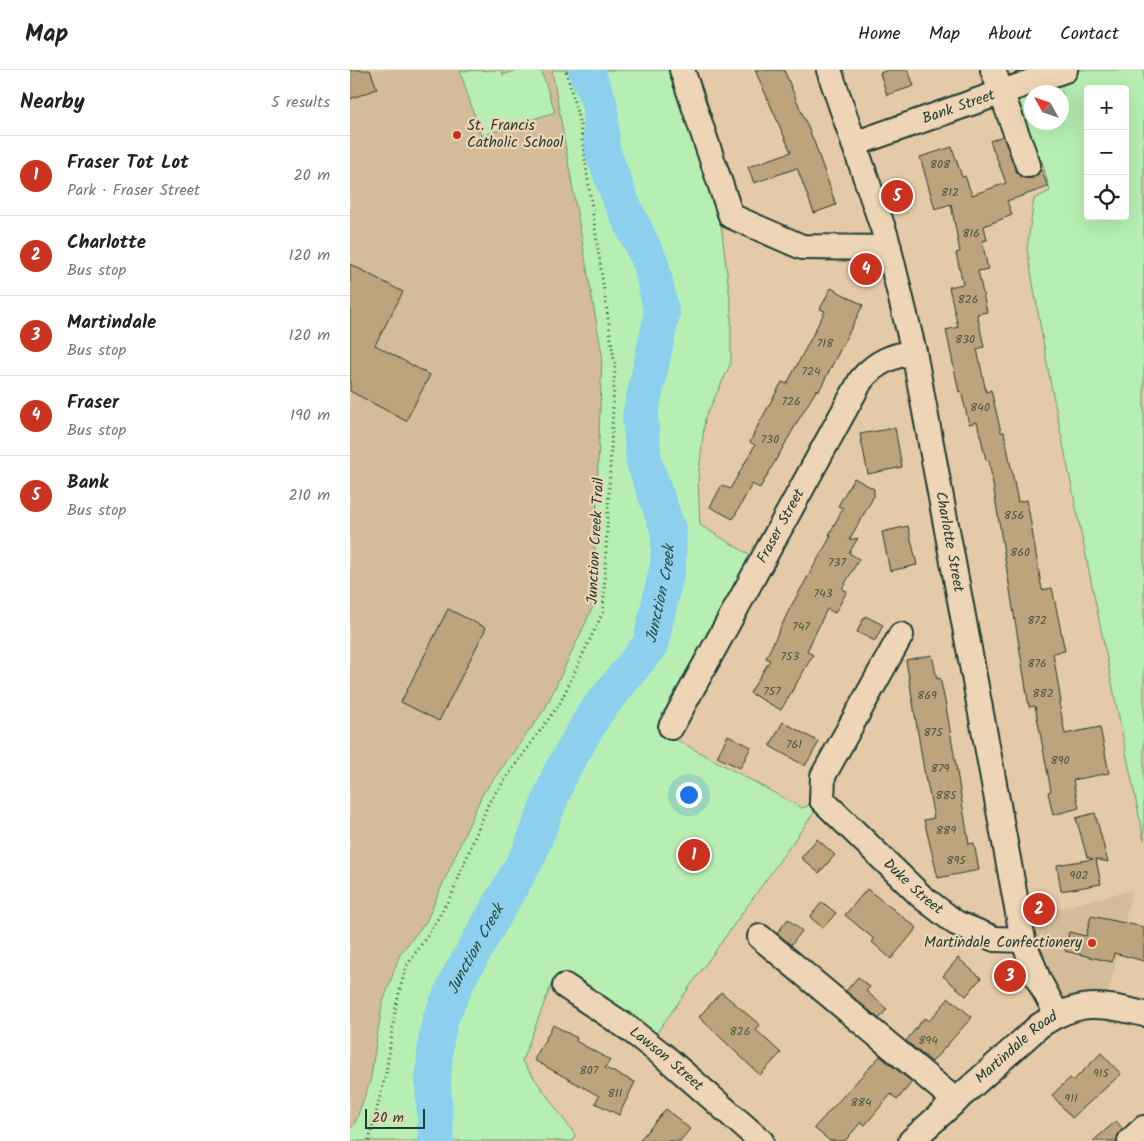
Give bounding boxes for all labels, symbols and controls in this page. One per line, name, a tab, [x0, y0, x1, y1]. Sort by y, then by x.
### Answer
text: Map	[25, 15, 68, 54]
text: Home	[858, 20, 901, 49]
text: Map	[929, 20, 960, 49]
text: About	[988, 20, 1032, 49]
text: Contact	[1060, 20, 1119, 49]
street label: Bank Street	[919, 83, 999, 131]
north arrow	[1024, 85, 1069, 130]
map controls	[1084, 85, 1129, 220]
button: +	[1084, 85, 1129, 130]
text: Nearby	[20, 86, 85, 119]
text: 5 results	[271, 90, 330, 115]
place label: St. Francis Catholic School	[467, 114, 564, 155]
marker: St. Francis Catholic School	[451, 129, 463, 141]
button: −	[1084, 130, 1129, 175]
text: Fraser Tot Lot	[67, 148, 189, 178]
house number: 808	[930, 155, 951, 174]
text: 1	[34, 163, 38, 188]
text: 20 m	[294, 163, 330, 188]
button: locate	[1084, 175, 1129, 220]
pin: 5	[881, 177, 913, 215]
text: Park · Fraser Street	[67, 178, 200, 203]
house number: 812	[941, 183, 959, 202]
house number: 816	[962, 224, 980, 243]
text: Charlotte	[67, 228, 146, 258]
text: 2	[31, 243, 41, 268]
text: 120 m	[289, 243, 330, 268]
pin: 4	[850, 250, 882, 288]
text: Bus stop	[67, 258, 126, 283]
house number: 826	[958, 290, 978, 309]
text: Martindale	[67, 308, 156, 338]
text: 3	[32, 323, 40, 348]
text: 120 m	[289, 323, 330, 348]
house number: 830	[955, 330, 975, 349]
house number: 718	[817, 334, 834, 353]
text: Bus stop	[67, 338, 126, 363]
house number: 724	[801, 362, 821, 381]
text: Fraser	[67, 388, 119, 418]
house number: 726	[781, 392, 801, 411]
house number: 840	[970, 398, 990, 417]
text: 4	[32, 403, 40, 428]
text: 190 m	[290, 403, 330, 428]
text: Bus stop	[67, 418, 126, 443]
house number: 730	[761, 430, 779, 449]
text: Bank	[67, 468, 108, 498]
street label: Junction Creek Trail	[581, 477, 611, 605]
text: 5	[32, 483, 40, 508]
text: 210 m	[289, 483, 330, 508]
street label: Fraser Street	[751, 484, 811, 568]
street label: Charlotte Street	[928, 490, 970, 594]
text: Bus stop	[67, 498, 126, 523]
house number: 856	[1004, 506, 1024, 525]
water label: Junction Creek	[638, 542, 681, 645]
house number: 860	[1010, 543, 1030, 562]
house number: 737	[828, 553, 846, 572]
house number: 743	[814, 584, 833, 603]
house number: 872	[1027, 611, 1047, 630]
house number: 747	[792, 617, 810, 636]
house number: 753	[781, 647, 800, 666]
house number: 876	[1027, 654, 1047, 673]
house number: 757	[763, 682, 781, 701]
house number: 882	[1032, 684, 1054, 703]
house number: 869	[917, 686, 937, 705]
house number: 875	[923, 723, 944, 742]
house number: 761	[786, 735, 802, 754]
house number: 890	[1050, 751, 1070, 770]
house number: 879	[931, 759, 949, 778]
your location	[676, 782, 702, 808]
house number: 885	[936, 786, 958, 805]
house number: 889	[936, 821, 956, 840]
pin: 1	[678, 836, 710, 874]
house number: 895	[946, 851, 967, 870]
street label: Duke Street	[877, 853, 948, 921]
house number: 902	[1070, 866, 1088, 885]
pin: 2	[1023, 890, 1055, 928]
water label: Junction Creek	[440, 897, 512, 998]
place label: Martindale Confectionery	[924, 931, 1083, 955]
marker: Martindale Confectionery	[1086, 937, 1098, 949]
pin: 3	[994, 957, 1026, 995]
street label: Martindale Road	[970, 1005, 1062, 1090]
street label: Lawson Street	[624, 1021, 709, 1097]
house number: 826	[730, 1022, 750, 1041]
house number: 894	[918, 1031, 938, 1050]
house number: 807	[580, 1061, 599, 1080]
house number: 915	[1093, 1064, 1111, 1083]
house number: 811	[608, 1084, 623, 1103]
house number: 911	[1064, 1089, 1078, 1108]
house number: 884	[850, 1093, 872, 1112]
scale bar	[365, 1106, 425, 1129]
text: 20 m	[372, 1107, 404, 1129]

